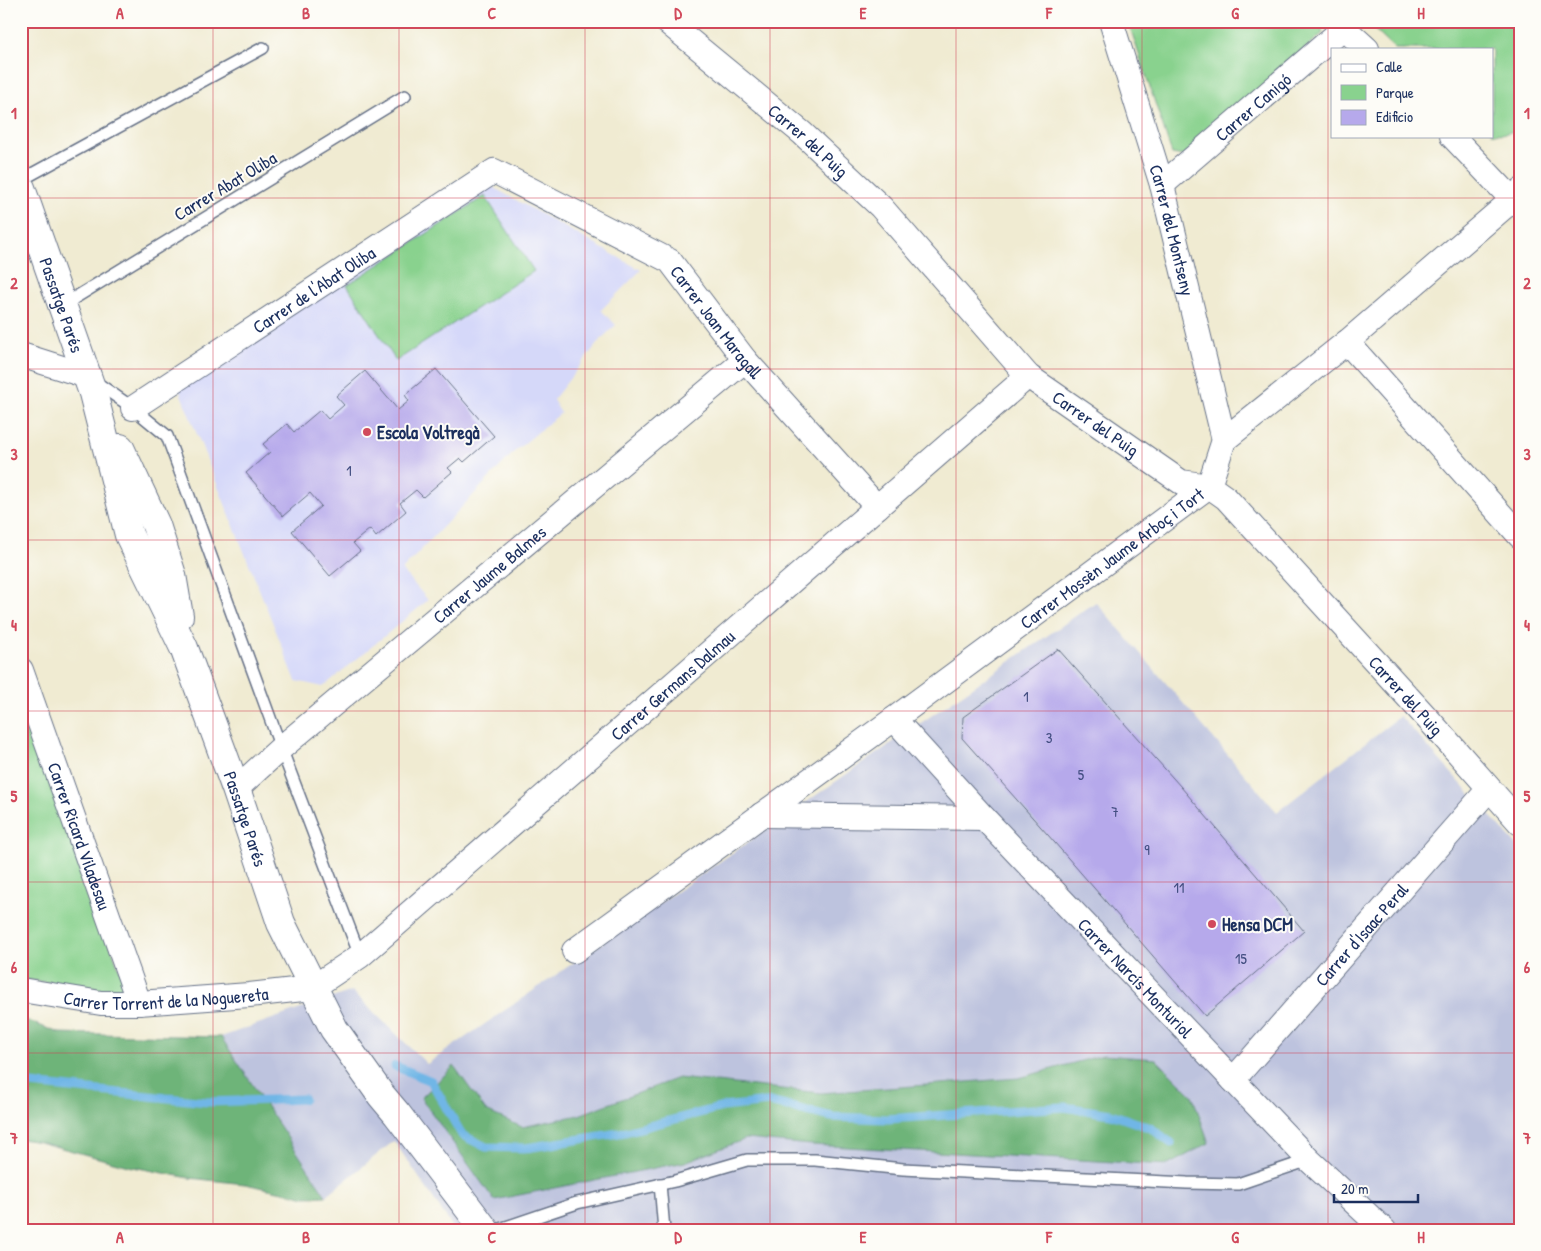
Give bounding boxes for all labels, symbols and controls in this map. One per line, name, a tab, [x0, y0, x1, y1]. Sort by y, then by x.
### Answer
text: A	[116, 2, 124, 24]
text: B	[302, 2, 310, 24]
text: C	[488, 2, 497, 24]
text: D	[674, 2, 682, 24]
text: E	[859, 2, 867, 24]
text: F	[1045, 2, 1053, 24]
text: G	[1231, 2, 1239, 24]
text: H	[1417, 2, 1425, 24]
legend	[1331, 48, 1494, 138]
text: Calle	[1376, 56, 1403, 77]
street label: Carrer Canigó	[1209, 67, 1296, 147]
text: Parque	[1376, 82, 1414, 103]
street label: Carrer del Puig	[763, 98, 854, 183]
text: 1	[11, 102, 17, 124]
text: 1	[1524, 102, 1530, 124]
text: Edificio	[1376, 106, 1413, 127]
street label: Carrer Abat Oliba	[169, 145, 281, 227]
street label: Carrer del Montseny	[1144, 161, 1201, 299]
street label: Carrer de l'Abat Oliba	[247, 240, 380, 339]
street label: Passatge Parés	[34, 254, 90, 356]
street label: Carrer Joan Maragall	[665, 260, 768, 384]
text: 2	[10, 272, 18, 294]
text: 2	[1523, 272, 1531, 294]
street label: Carrer del Puig	[1048, 384, 1144, 462]
place label: Escola Voltregà	[377, 420, 481, 446]
marker: Escola Voltregà	[361, 426, 373, 438]
text: 3	[10, 443, 18, 465]
text: 3	[1523, 443, 1531, 465]
house number: 1	[346, 460, 352, 481]
street label: Carrer Mossèn Jaume Arboç i Tort	[1014, 481, 1210, 634]
street label: Carrer Jaume Balmes	[427, 519, 551, 629]
text: 4	[11, 614, 17, 636]
text: 4	[1524, 614, 1530, 636]
street label: Carrer Germans Dalmau	[605, 624, 740, 746]
street label: Carrer del Puig	[1363, 650, 1449, 741]
house number: 1	[1023, 686, 1029, 707]
house number: 3	[1046, 727, 1053, 748]
street label: Carrer Ricard Viladesau	[42, 759, 117, 913]
house number: 5	[1078, 764, 1085, 785]
street label: Passatge Parés	[218, 768, 274, 870]
text: 5	[11, 785, 18, 807]
text: 5	[1524, 785, 1531, 807]
house number: 7	[1111, 801, 1119, 822]
house number: 9	[1144, 839, 1150, 860]
house number: 11	[1174, 877, 1184, 898]
street label: Carrer d'Isaac Peral	[1309, 877, 1414, 991]
street label: Carrer Narcís Monturiol	[1072, 912, 1199, 1043]
place label: Hensa DCM	[1222, 912, 1293, 937]
marker: Hensa DCM	[1206, 918, 1218, 930]
house number: 15	[1235, 948, 1248, 969]
text: 6	[11, 956, 18, 978]
text: 6	[1524, 956, 1531, 978]
street label: Carrer Torrent de la Noguereta	[62, 980, 270, 1016]
text: 7	[9, 1127, 18, 1149]
text: 7	[1522, 1127, 1531, 1149]
scale bar	[1334, 1171, 1417, 1203]
text: 20 m	[1341, 1178, 1368, 1199]
text: A	[116, 1226, 124, 1248]
text: B	[302, 1226, 310, 1248]
text: C	[488, 1226, 497, 1248]
text: D	[674, 1226, 682, 1248]
text: E	[859, 1226, 867, 1248]
text: F	[1045, 1226, 1053, 1248]
text: G	[1231, 1226, 1239, 1248]
text: H	[1417, 1226, 1425, 1248]

